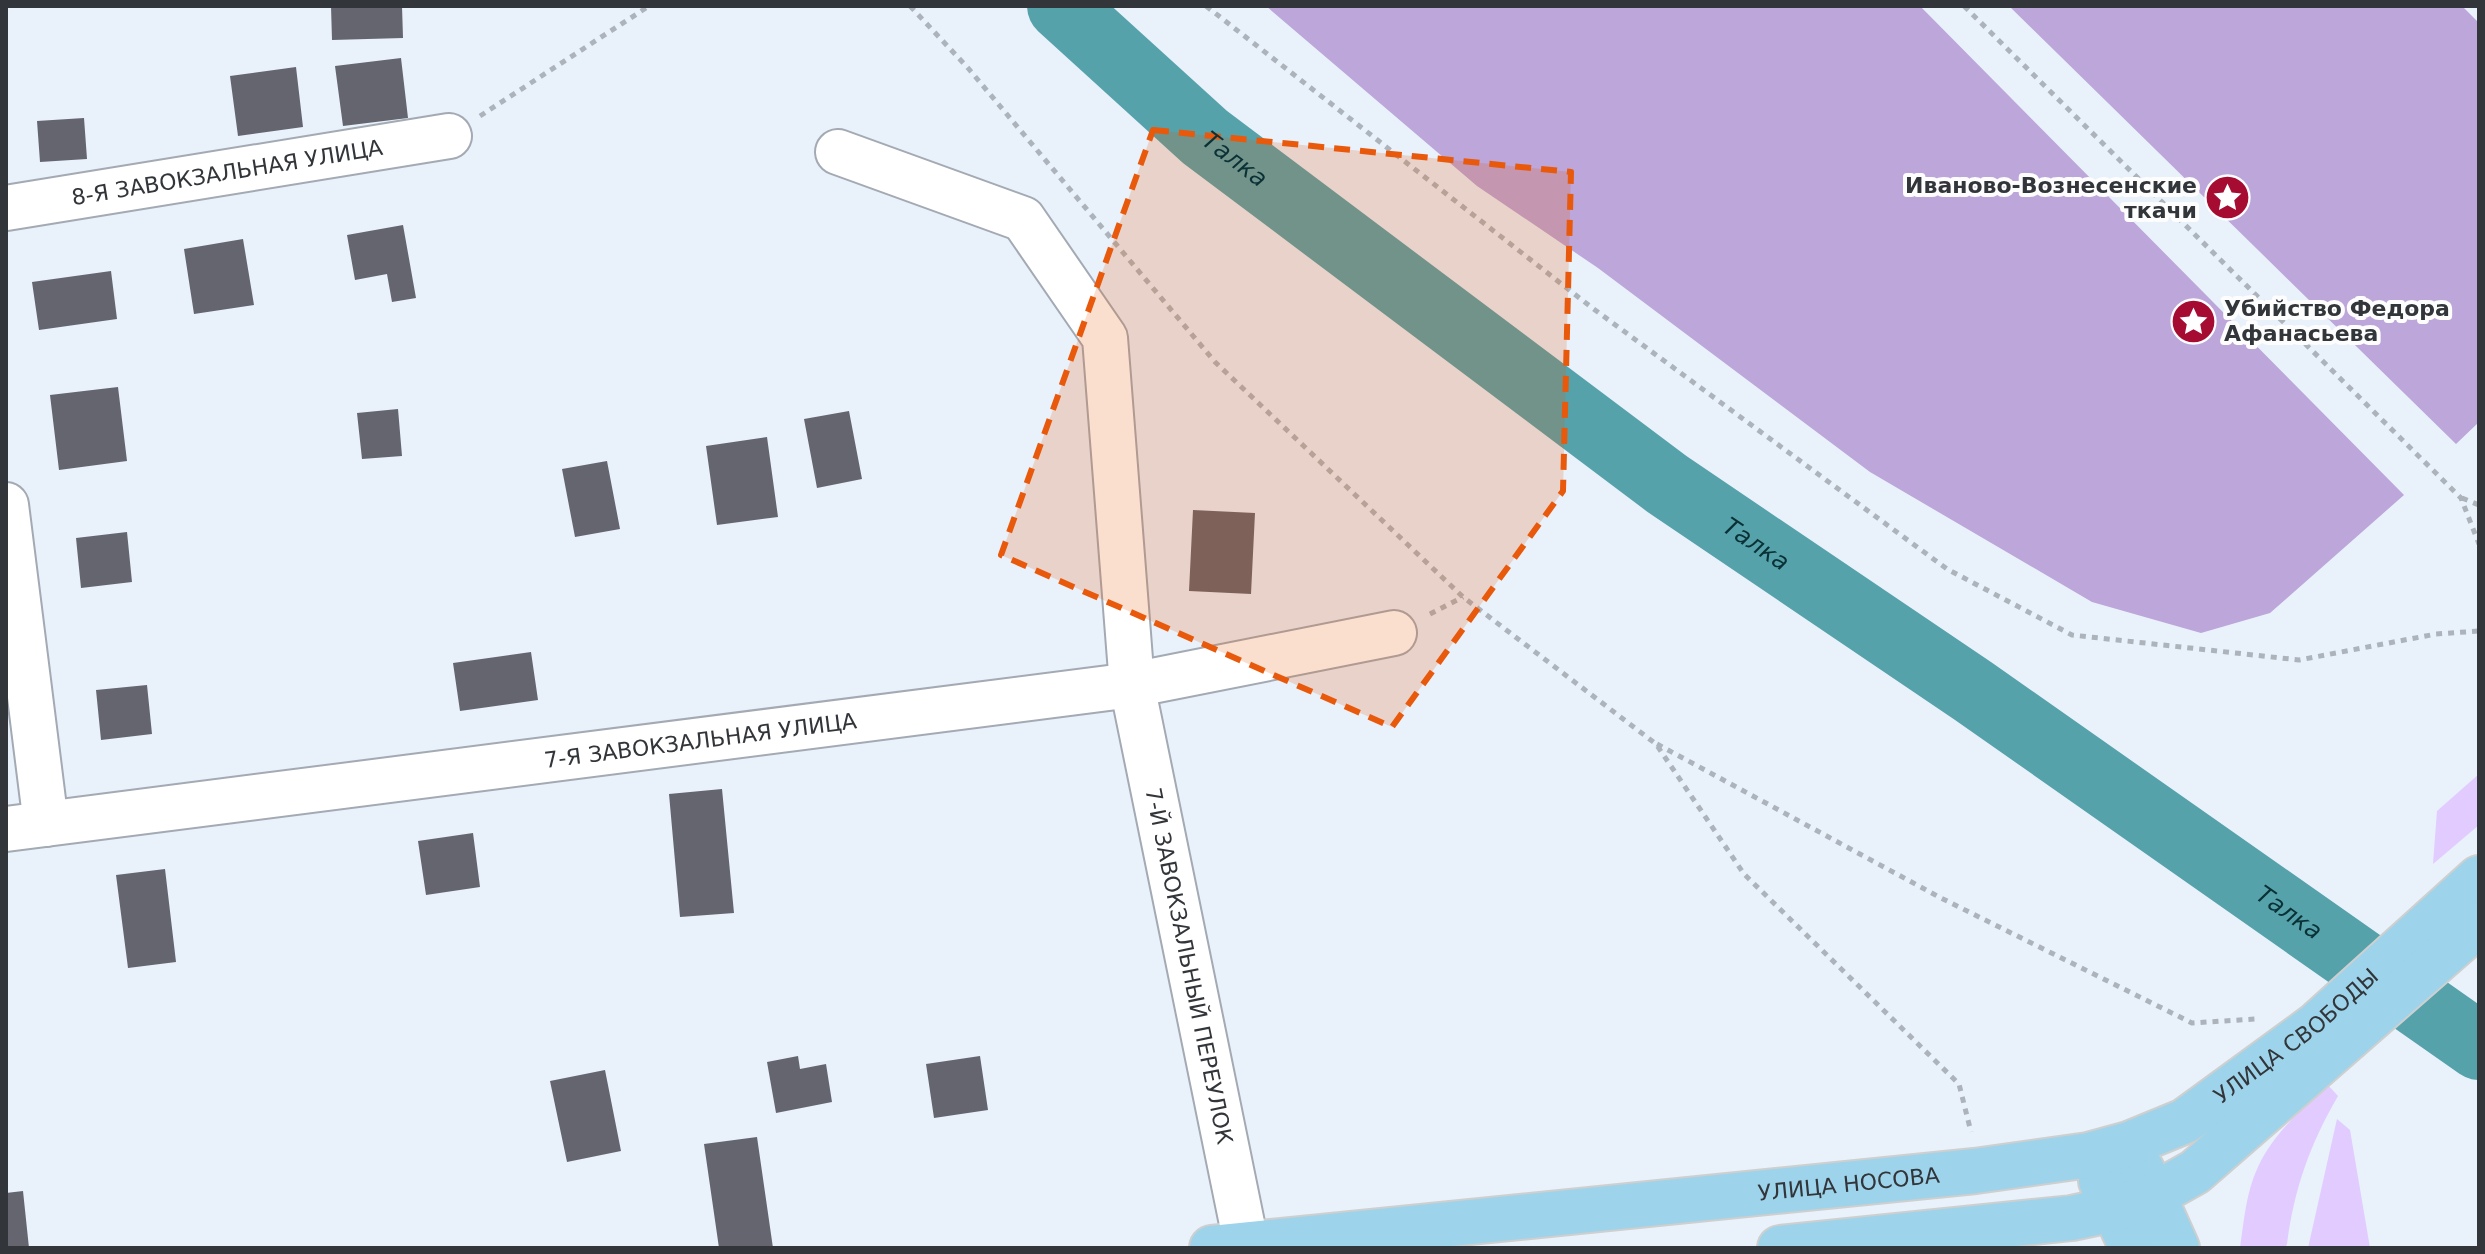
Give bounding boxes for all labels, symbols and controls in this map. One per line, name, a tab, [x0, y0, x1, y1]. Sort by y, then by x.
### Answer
water label: Талка	[1197, 126, 1273, 193]
street label: 8-Я ЗАВОКЗАЛЬНАЯ УЛИЦА	[70, 134, 384, 210]
place label: Иваново-Вознесенские ткачи	[1905, 173, 2197, 223]
place icon: Иваново-Вознесенские ткачи	[2204, 174, 2252, 222]
place label: Убийство Федора Афанасьева	[2224, 296, 2450, 346]
place icon: Убийство Федора Афанасьева	[2169, 297, 2217, 345]
water label: Талка	[1718, 512, 1795, 577]
street label: 7-Я ЗАВОКЗАЛЬНАЯ УЛИЦА	[543, 708, 858, 773]
street label: 7-Й ЗАВОКЗАЛЬНЫЙ ПЕРЕУЛОК	[1141, 785, 1238, 1147]
water label: Талка	[2251, 880, 2327, 945]
street label: УЛИЦА СВОБОДЫ	[2209, 963, 2383, 1108]
street label: УЛИЦА НОСОВА	[1757, 1162, 1941, 1205]

